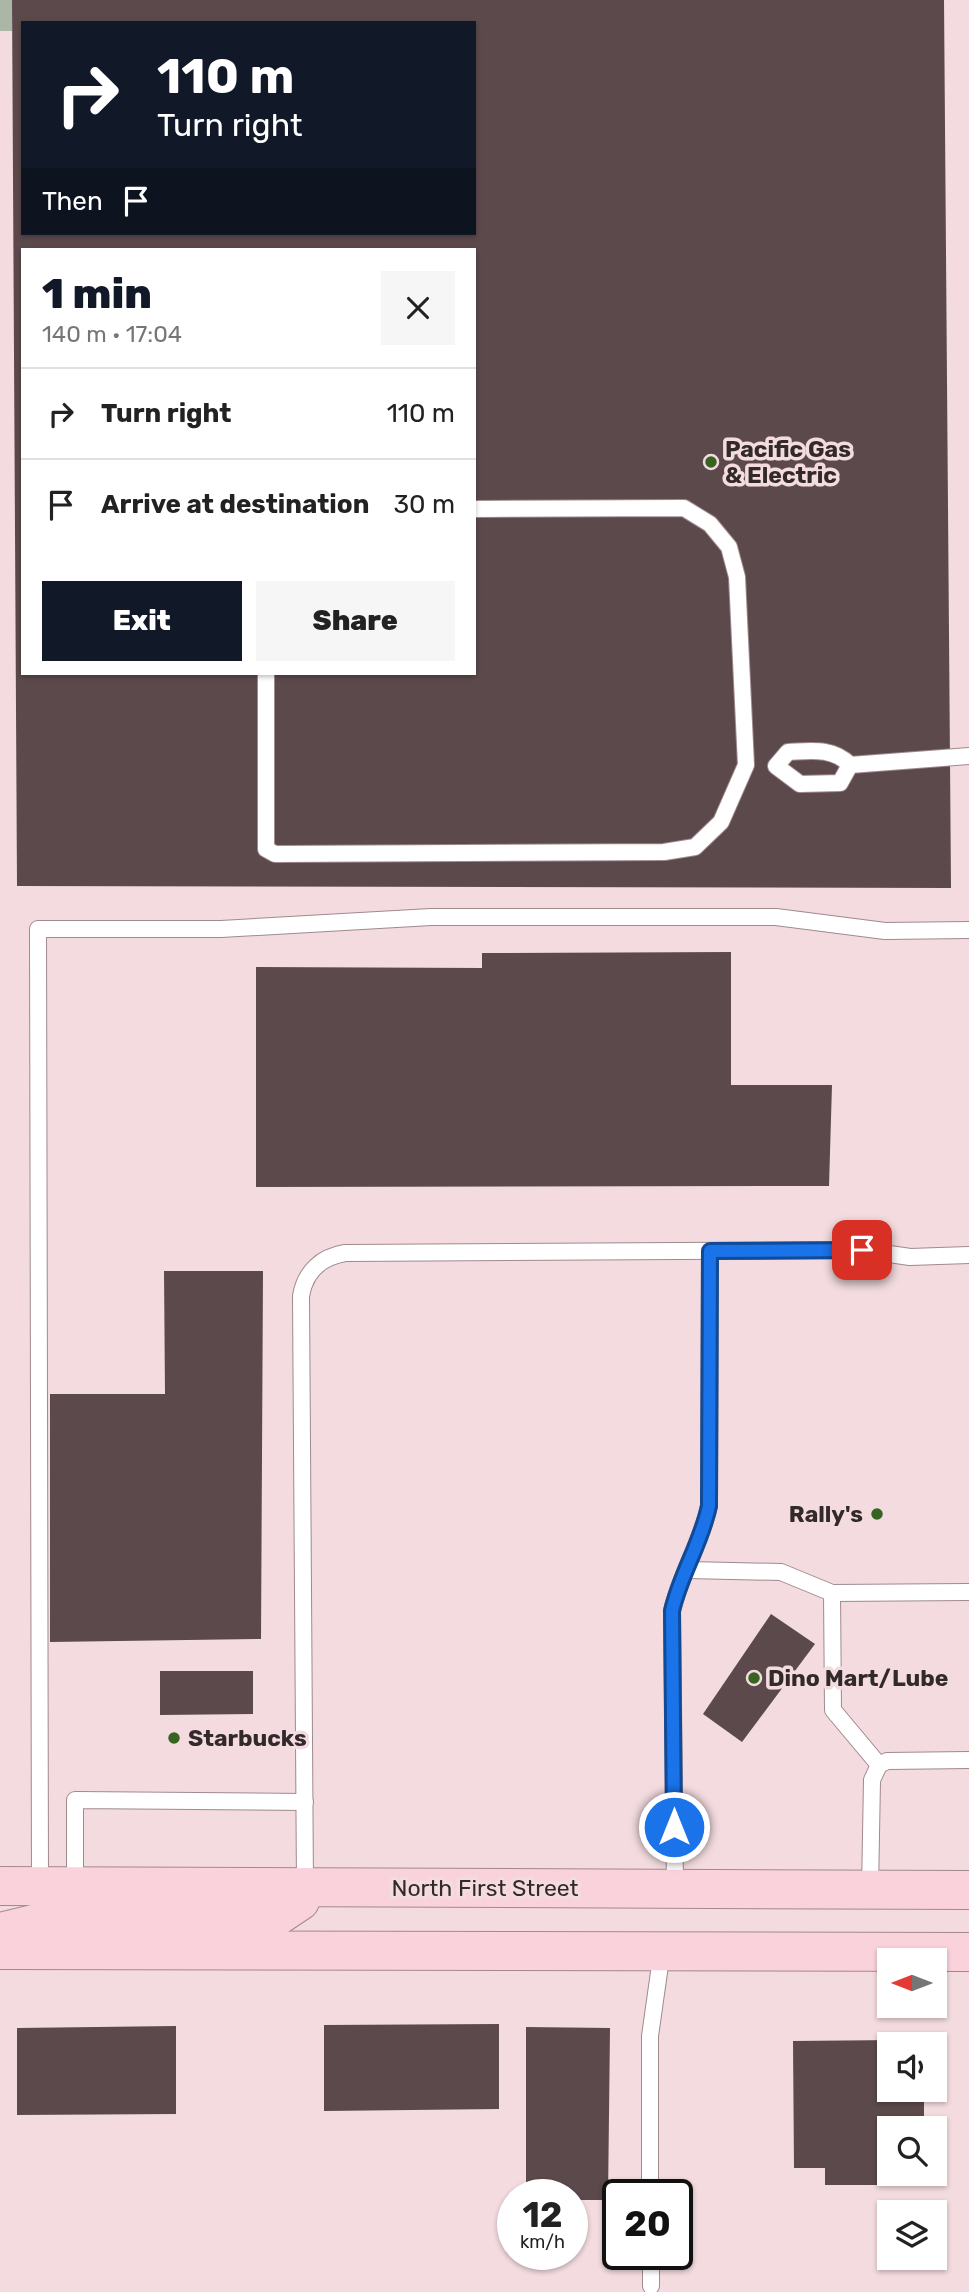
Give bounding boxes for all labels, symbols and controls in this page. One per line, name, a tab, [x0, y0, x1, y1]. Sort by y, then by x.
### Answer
text: 110 m	[157, 47, 294, 105]
icon: right	[42, 49, 133, 140]
text: Turn right	[157, 106, 302, 144]
icon: arrive	[117, 182, 155, 220]
text: Then	[42, 186, 103, 217]
text: 1 min	[42, 269, 152, 319]
button: close	[381, 271, 455, 345]
text: 140 m · 17:04	[42, 320, 182, 348]
icon: right	[42, 395, 80, 433]
text: Turn right	[101, 398, 231, 429]
text: 110 m	[387, 398, 455, 429]
place label: Pacific Gas & Electric	[725, 435, 851, 489]
marker: Pacific Gas & Electric	[703, 454, 719, 470]
icon: arrive	[42, 486, 80, 524]
text: Arrive at destination	[101, 489, 369, 520]
text: 30 m	[393, 489, 455, 520]
button: Exit	[42, 581, 242, 661]
button: Share	[256, 581, 455, 661]
pin	[832, 1220, 892, 1280]
icon: arrive	[843, 1231, 881, 1269]
place label: Rally's	[789, 1500, 863, 1528]
marker: Rally's	[869, 1506, 885, 1522]
place label: Dino Mart/Lube	[768, 1664, 948, 1692]
marker: Dino Mart/Lube	[746, 1670, 762, 1686]
place label: Starbucks	[188, 1724, 307, 1752]
marker: Starbucks	[166, 1730, 182, 1746]
position arrow	[637, 1790, 711, 1864]
street label: North First Street	[391, 1874, 579, 1902]
north arrow	[877, 1948, 947, 2018]
map controls	[877, 1948, 947, 2270]
button: sound	[877, 2032, 947, 2102]
button: search	[877, 2116, 947, 2186]
speed limit sign: 20	[602, 2179, 693, 2270]
text: 12	[522, 2194, 563, 2236]
button: layers	[877, 2200, 947, 2270]
text: km/h	[520, 2231, 565, 2253]

